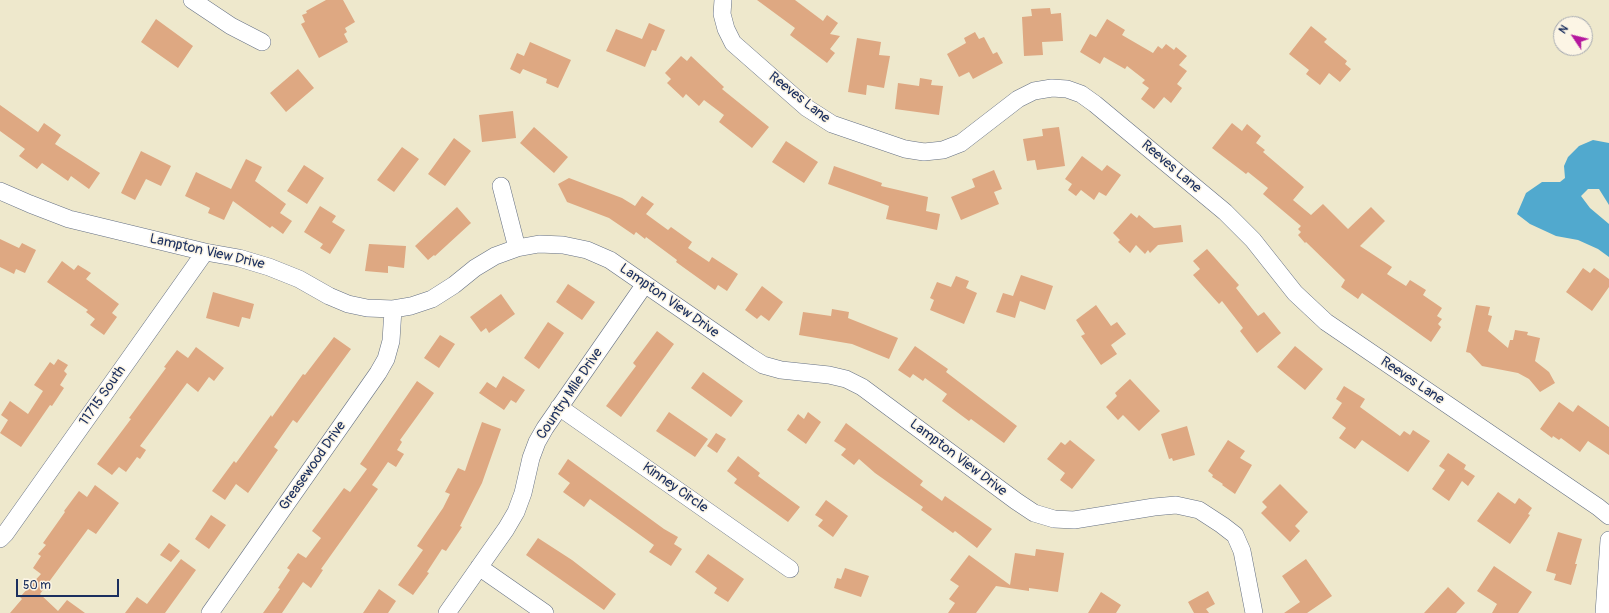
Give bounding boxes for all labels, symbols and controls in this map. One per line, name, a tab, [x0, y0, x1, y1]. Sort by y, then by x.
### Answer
north arrow	[1553, 16, 1593, 56]
text: N	[1556, 23, 1571, 36]
street label: Reeves Lane	[765, 69, 833, 127]
street label: Reeves Lane	[1138, 137, 1204, 197]
street label: Lampton View Drive	[148, 231, 266, 273]
street label: Lampton View Drive	[616, 260, 722, 342]
street label: Country Mile Drive	[533, 345, 607, 443]
street label: Reeves Lane	[1377, 354, 1447, 408]
street label: 11715 South	[76, 363, 130, 429]
street label: Lampton View Drive	[906, 416, 1010, 500]
street label: Greasewood Drive	[276, 418, 350, 514]
street label: Kinney Circle	[639, 459, 711, 517]
scale bar	[18, 571, 121, 597]
text: 50 m	[23, 578, 51, 593]

